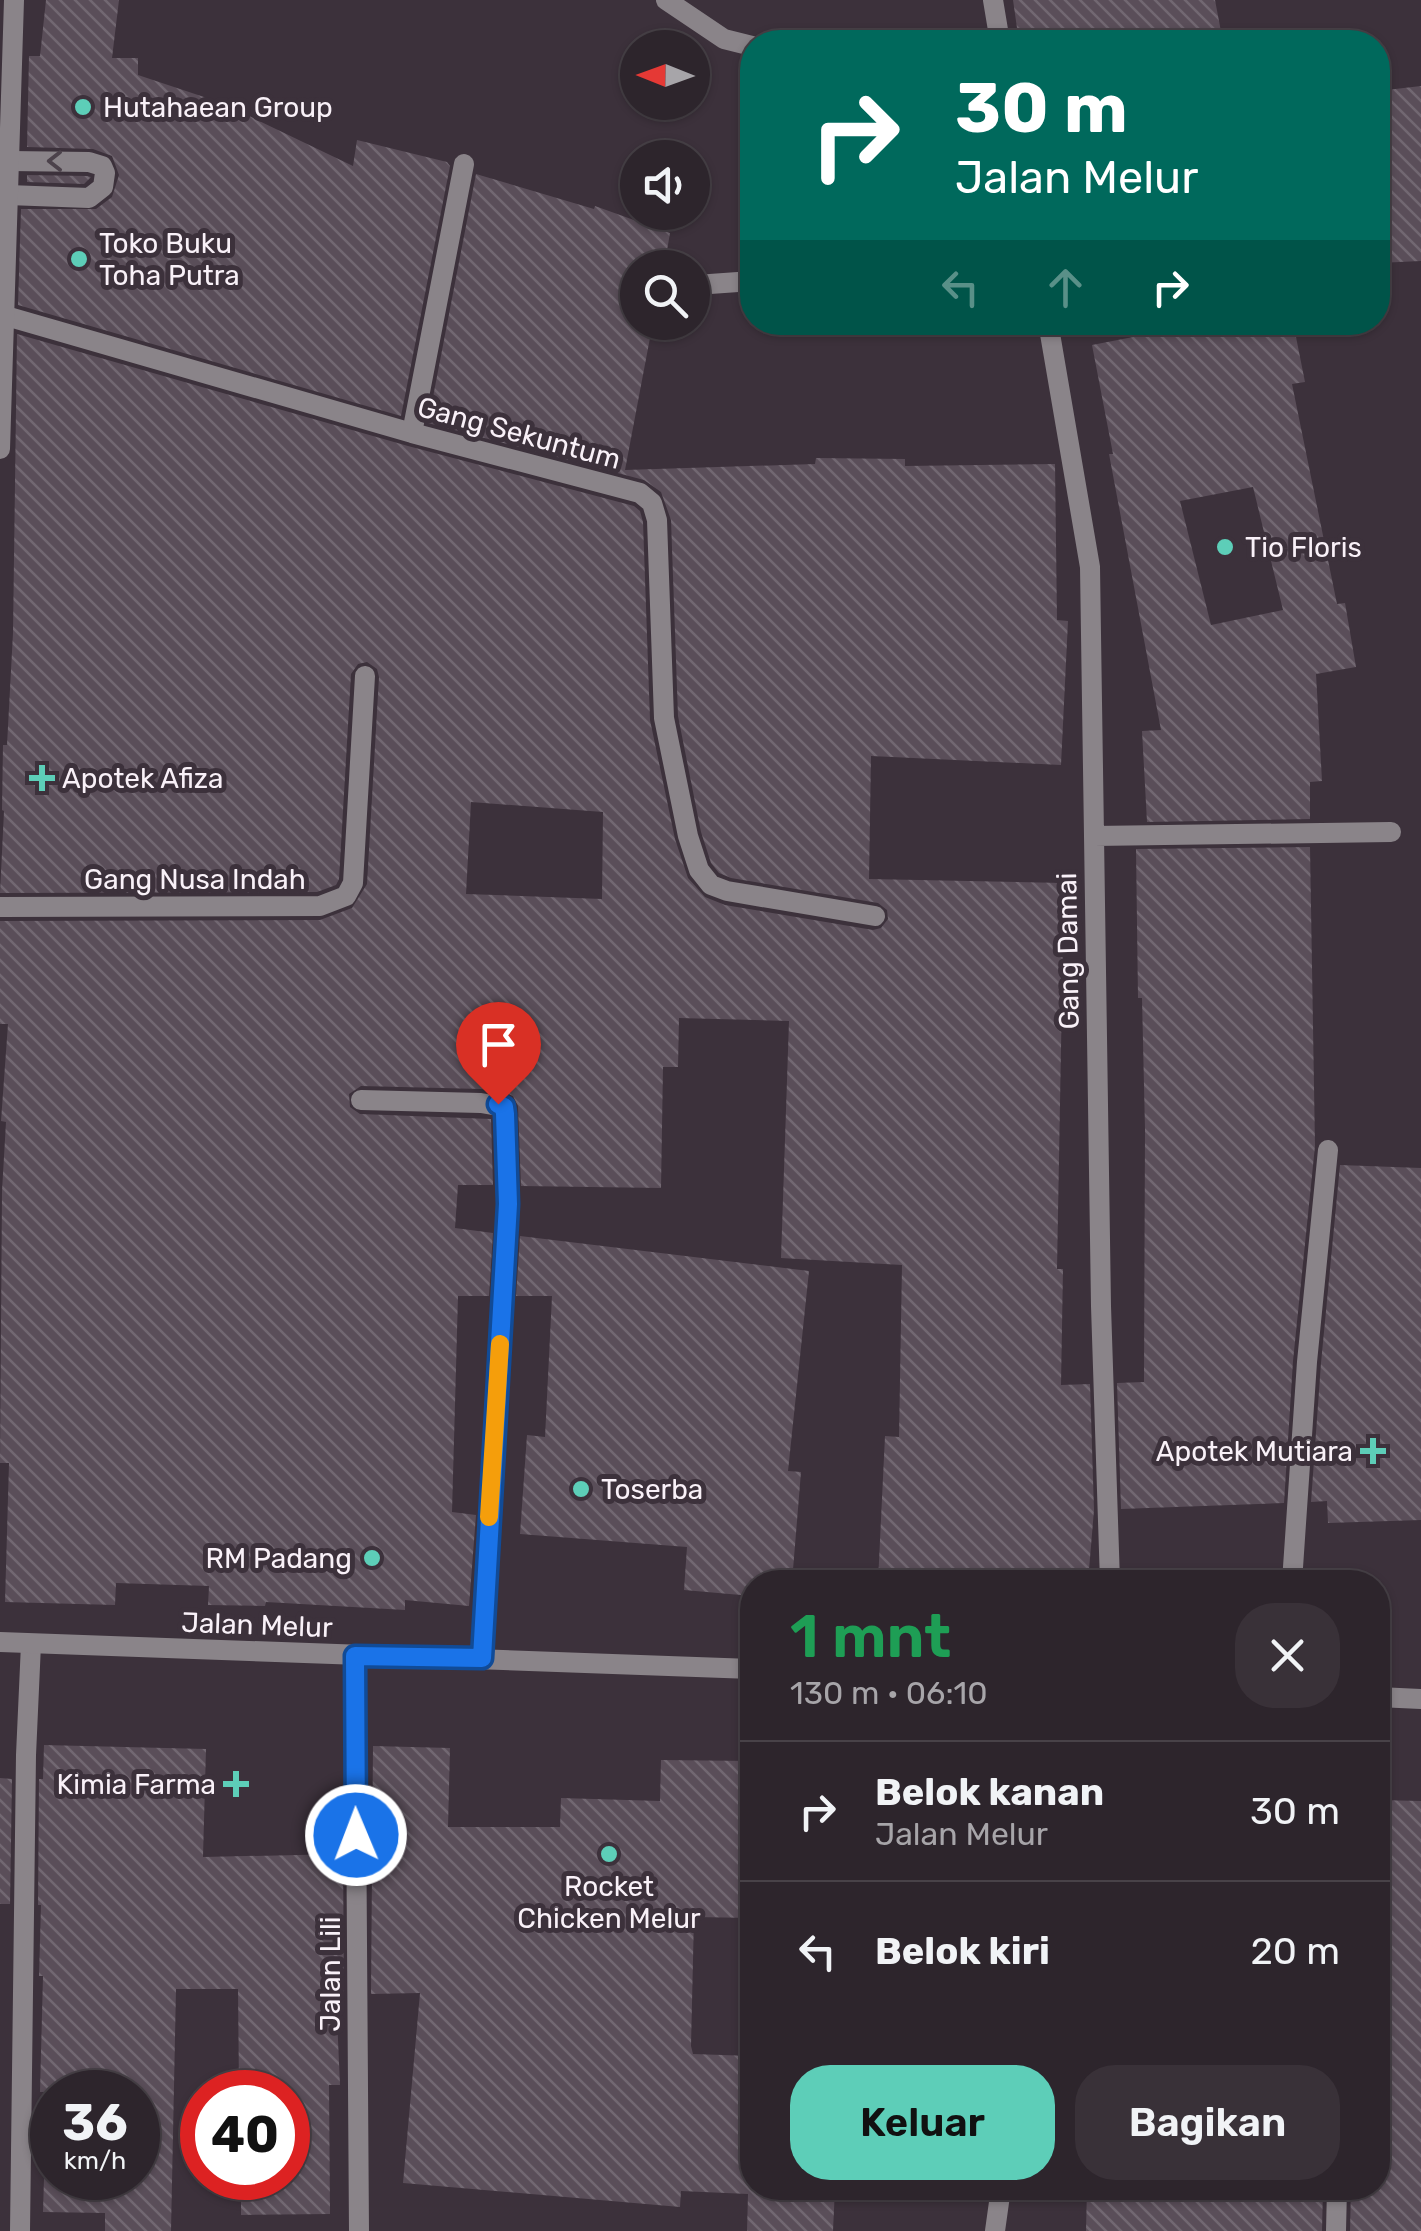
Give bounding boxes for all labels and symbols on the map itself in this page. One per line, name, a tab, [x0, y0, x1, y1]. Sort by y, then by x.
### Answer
north arrow	[620, 30, 710, 120]
place label: Hutahaean Group	[103, 91, 333, 124]
marker: Hutahaean Group	[72, 96, 94, 118]
one-way arrow	[47, 151, 63, 172]
place label: Toko Buku Toha Putra	[99, 227, 240, 292]
marker: Toko Buku Toha Putra	[68, 248, 90, 270]
street label: Gang Sekuntum	[414, 390, 624, 476]
place label: Tio Floris	[1245, 531, 1362, 564]
marker: Tio Floris	[1214, 536, 1236, 558]
place label: Apotek Afiza	[62, 762, 224, 795]
marker: Apotek Afiza	[31, 767, 53, 789]
street label: Gang Nusa Indah	[84, 863, 306, 896]
street label: Gang Damai	[1050, 872, 1086, 1030]
pin	[456, 1002, 541, 1105]
place label: Apotek Mutiara	[1156, 1435, 1353, 1468]
marker: Apotek Mutiara	[1362, 1440, 1384, 1462]
place label: Toserba	[601, 1473, 703, 1506]
marker: Toserba	[570, 1478, 592, 1500]
place label: RM Padang	[206, 1542, 352, 1575]
marker: RM Padang	[361, 1547, 383, 1569]
street label: Jalan Melur	[181, 1606, 334, 1644]
place label: Kimia Farma	[56, 1768, 216, 1801]
marker: Kimia Farma	[225, 1773, 247, 1795]
position arrow	[304, 1783, 408, 1887]
marker: Rocket Chicken Melur	[598, 1843, 620, 1865]
place label: Rocket Chicken Melur	[517, 1870, 701, 1935]
street label: Jalan Lili	[314, 1916, 347, 2032]
speed limit sign: 40	[180, 2070, 310, 2200]

